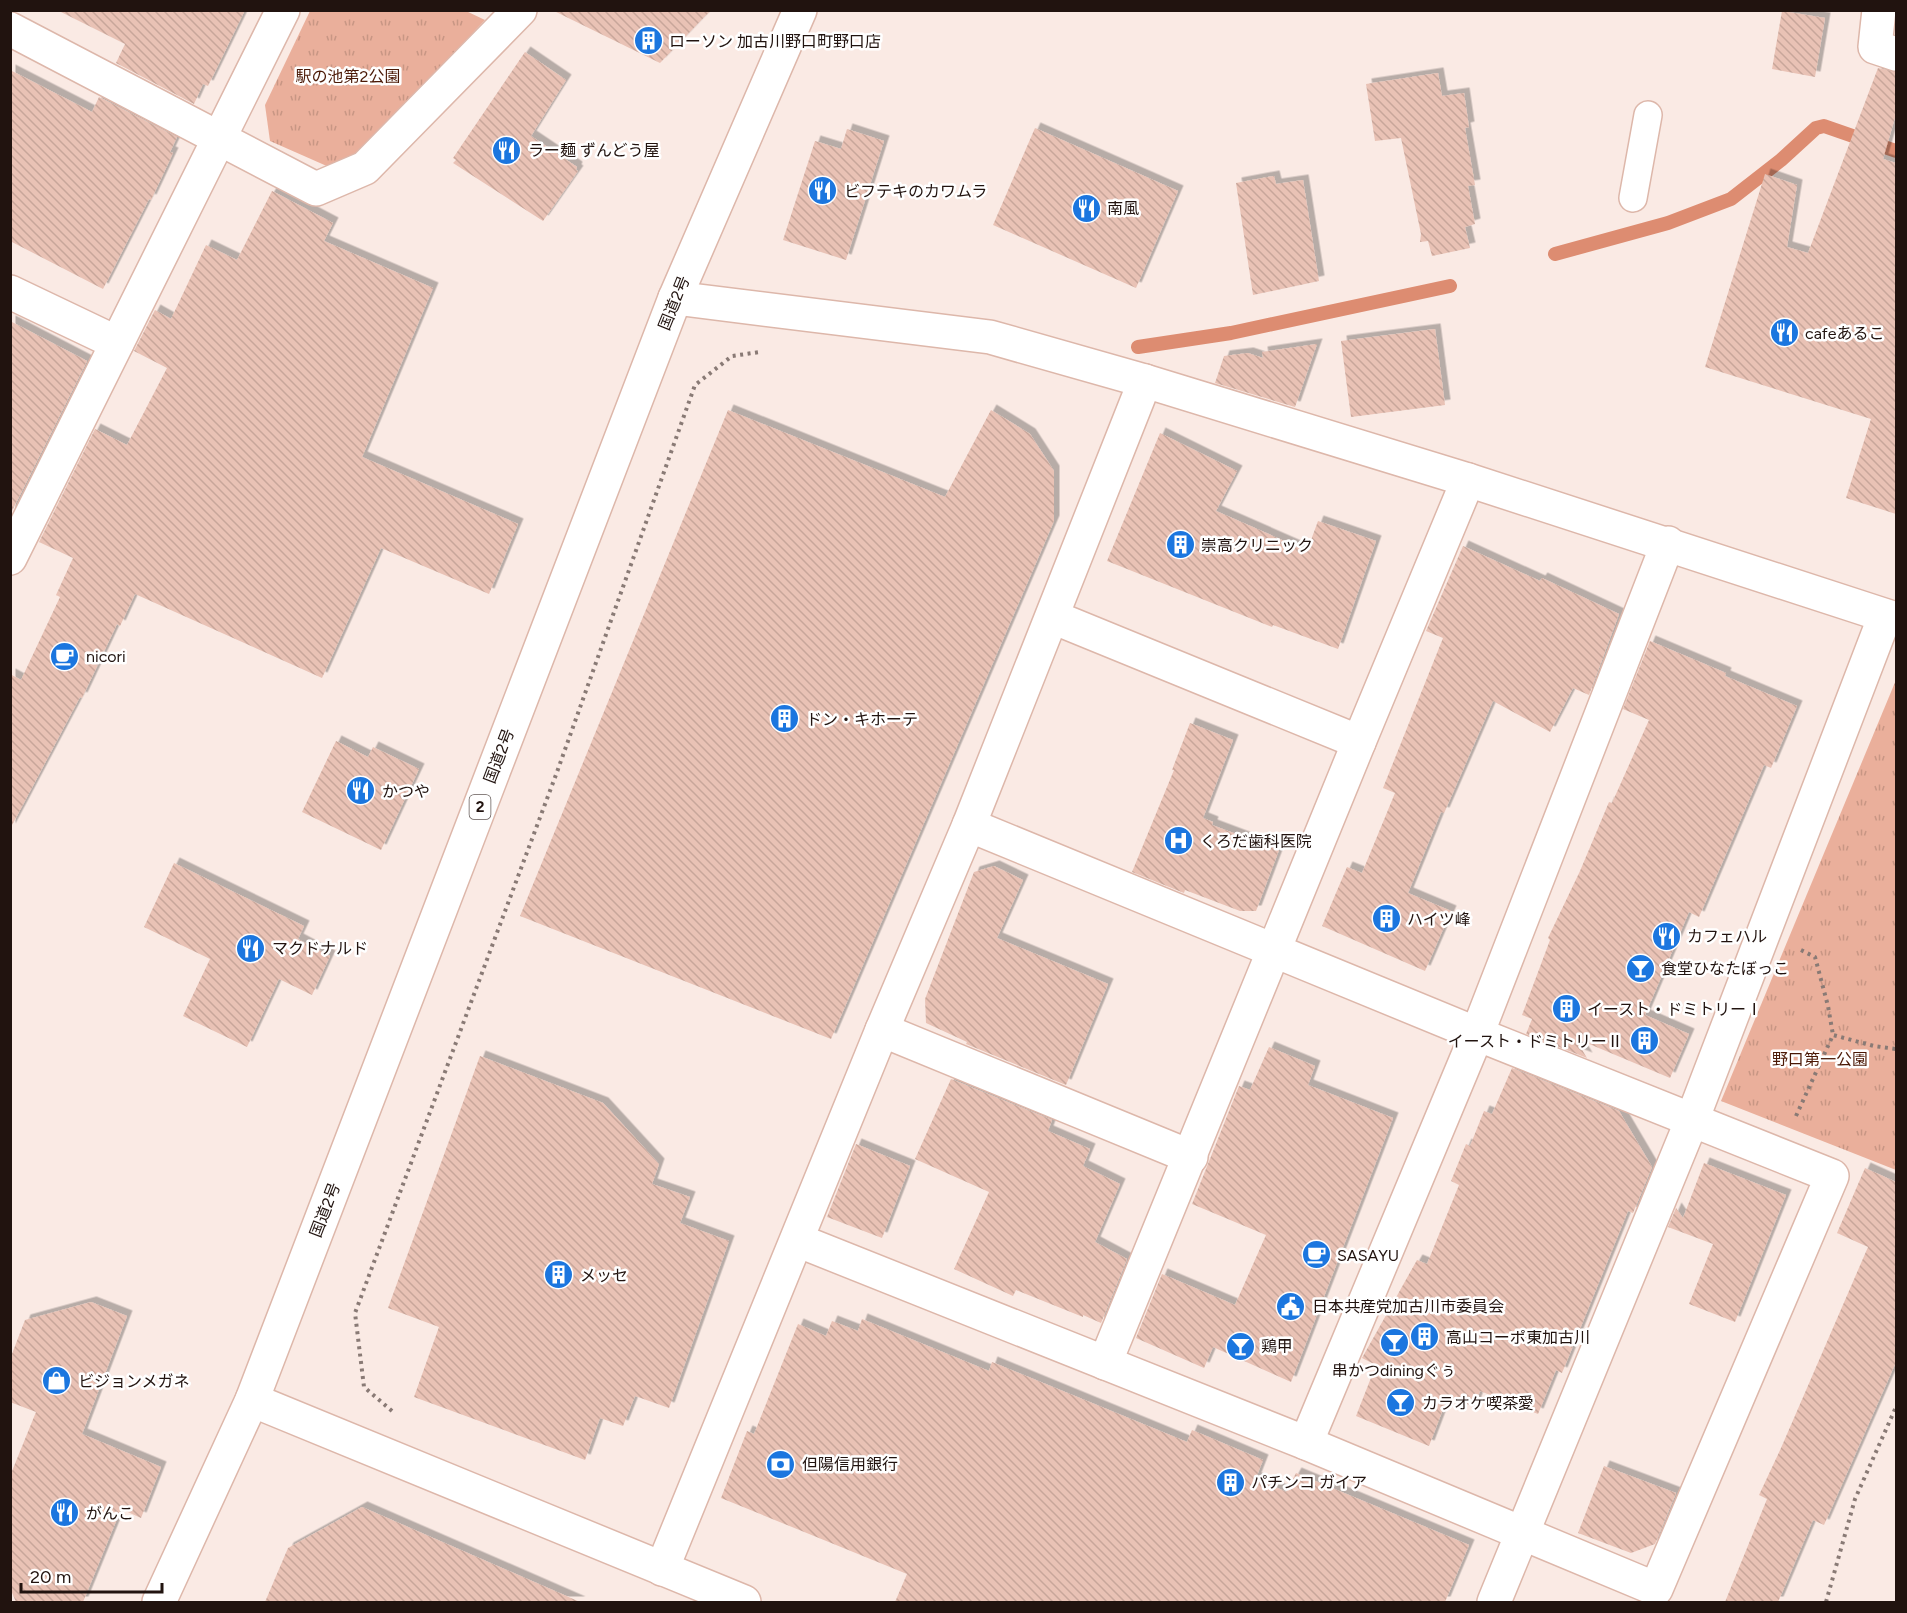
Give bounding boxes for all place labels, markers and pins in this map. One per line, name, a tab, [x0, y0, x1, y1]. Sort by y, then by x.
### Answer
building icon: ローソン 加古川野口町野口店	[632, 25, 664, 57]
place label: ローソン 加古川野口町野口店	[669, 32, 881, 51]
restaurant icon: ラー麺 ずんどう屋	[491, 134, 523, 166]
place label: ラー麺 ずんどう屋	[528, 141, 659, 160]
restaurant icon: ビフテキのカワムラ	[807, 175, 839, 207]
place label: ビフテキのカワムラ	[844, 182, 987, 201]
restaurant icon: 南風	[1070, 192, 1102, 224]
place label: 南風	[1107, 199, 1139, 218]
restaurant icon: cafeあるこ	[1768, 317, 1800, 349]
place label: cafeあるこ	[1805, 324, 1884, 343]
building icon: 崇高クリニック	[1164, 529, 1196, 561]
place label: 崇高クリニック	[1201, 536, 1313, 555]
cafe icon: nicori	[49, 640, 81, 672]
place label: nicori	[86, 647, 126, 666]
building icon: ドン・キホーテ	[769, 703, 801, 735]
place label: ドン・キホーテ	[806, 710, 918, 729]
restaurant icon: かつや	[345, 775, 377, 807]
place label: かつや	[382, 782, 430, 801]
hospital icon: くろだ歯科医院	[1163, 825, 1195, 857]
place label: くろだ歯科医院	[1200, 832, 1312, 851]
building icon: ハイツ峰	[1370, 903, 1402, 935]
place label: ハイツ峰	[1407, 910, 1471, 929]
restaurant icon: カフェハル	[1650, 920, 1682, 952]
place label: カフェハル	[1687, 927, 1767, 946]
restaurant icon: マクドナルド	[235, 932, 267, 964]
place label: マクドナルド	[272, 939, 368, 958]
bar icon: 食堂ひなたぼっこ	[1624, 952, 1656, 984]
place label: 食堂ひなたぼっこ	[1661, 959, 1789, 978]
building icon: イースト・ドミトリーⅠ	[1550, 993, 1582, 1025]
place label: イースト・ドミトリーⅠ	[1587, 1000, 1762, 1019]
building icon: イースト・ドミトリーⅡ	[1628, 1025, 1660, 1057]
place label: イースト・ドミトリーⅡ	[1448, 1032, 1623, 1051]
cafe icon: SASAYU	[1300, 1239, 1332, 1271]
place label: SASAYU	[1337, 1246, 1399, 1265]
building icon: メッセ	[543, 1259, 575, 1291]
place label: メッセ	[580, 1266, 628, 1285]
public building icon: 日本共産党加古川市委員会	[1275, 1290, 1307, 1322]
place label: 日本共産党加古川市委員会	[1312, 1297, 1504, 1316]
building icon: 高山コーポ東加古川	[1409, 1321, 1441, 1353]
bar icon: 串かつdiningぐぅ	[1378, 1326, 1410, 1358]
place label: 高山コーポ東加古川	[1446, 1328, 1590, 1347]
bar icon: 鶏甲	[1224, 1330, 1256, 1362]
place label: 鶏甲	[1261, 1337, 1293, 1356]
place label: 串かつdiningぐぅ	[1332, 1361, 1456, 1380]
shop icon: ビジョンメガネ	[41, 1365, 73, 1397]
place label: ビジョンメガネ	[78, 1372, 190, 1391]
bar icon: カラオケ喫茶愛	[1385, 1387, 1417, 1419]
place label: カラオケ喫茶愛	[1422, 1394, 1534, 1413]
bank icon: 但陽信用銀行	[765, 1448, 797, 1480]
place label: 但陽信用銀行	[802, 1455, 898, 1474]
building icon: パチンコ ガイア	[1214, 1466, 1246, 1498]
place label: パチンコ ガイア	[1251, 1473, 1367, 1492]
restaurant icon: がんこ	[49, 1497, 81, 1529]
place label: がんこ	[86, 1504, 134, 1523]

